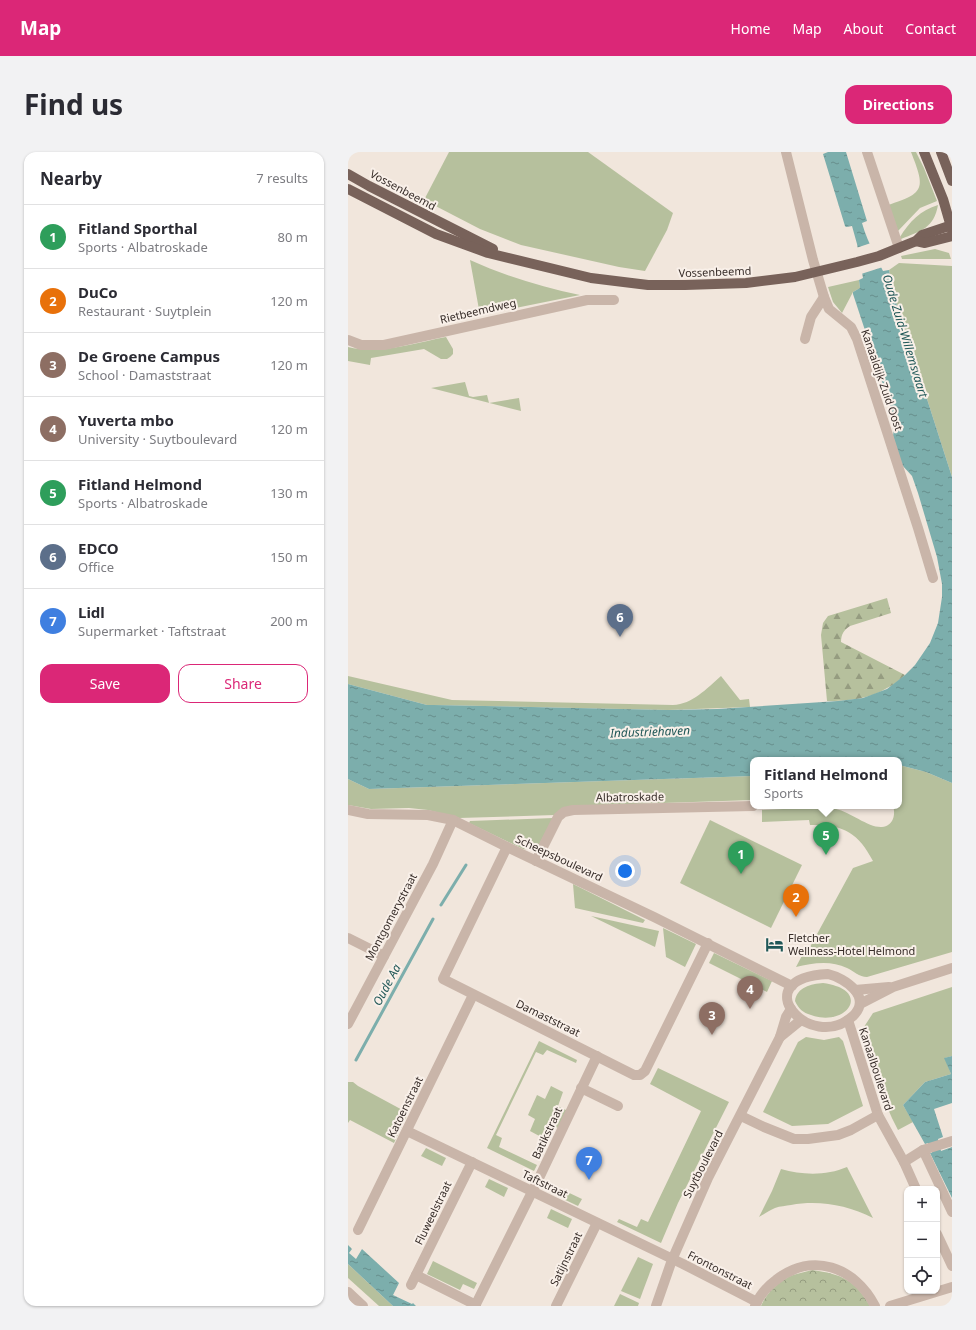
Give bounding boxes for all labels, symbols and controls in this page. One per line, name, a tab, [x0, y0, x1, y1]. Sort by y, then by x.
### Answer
text: Map	[20, 15, 61, 41]
text: Home	[731, 19, 770, 38]
text: Map	[792, 19, 822, 38]
text: About	[844, 19, 883, 38]
text: Contact	[905, 19, 956, 38]
text: Find us	[24, 85, 123, 123]
button: Directions	[845, 85, 952, 124]
street label: Vossenbeemd	[368, 166, 439, 213]
text: Nearby	[40, 167, 102, 190]
text: 7 results	[256, 169, 308, 187]
text: Fitland Sporthal	[78, 218, 197, 238]
text: 1	[49, 228, 57, 246]
text: 80 m	[278, 228, 308, 246]
text: Sports · Albatroskade	[78, 238, 208, 256]
street label: Vossenbeemd	[678, 263, 752, 280]
water label: Oude Zuid-Willemsvaart	[879, 272, 933, 401]
text: DuCo	[78, 282, 118, 302]
text: 2	[49, 292, 57, 310]
text: 120 m	[270, 292, 308, 310]
street label: Rietbeemdweg	[438, 294, 517, 327]
text: Restaurant · Suytplein	[78, 302, 212, 320]
street label: Kanaaldijk Zuid Oost	[858, 327, 907, 432]
text: De Groene Campus	[78, 346, 220, 366]
text: 3	[49, 356, 57, 374]
text: 120 m	[270, 356, 308, 374]
text: School · Damaststraat	[78, 366, 211, 384]
text: Yuverta mbo	[78, 410, 174, 430]
text: 4	[49, 420, 57, 438]
text: 120 m	[270, 420, 308, 438]
text: University · Suytboulevard	[78, 430, 237, 448]
text: Fitland Helmond	[78, 474, 202, 494]
text: 5	[49, 484, 57, 502]
text: 130 m	[270, 484, 308, 502]
text: Sports · Albatroskade	[78, 494, 208, 512]
text: EDCO	[78, 538, 119, 558]
text: 6	[49, 548, 57, 566]
text: 150 m	[270, 548, 308, 566]
text: Office	[78, 558, 114, 576]
text: Lidl	[78, 602, 105, 622]
pin: 6	[607, 604, 633, 637]
text: 7	[49, 612, 57, 630]
text: 200 m	[270, 612, 308, 630]
text: Supermarket · Taftstraat	[78, 622, 226, 640]
button: Save	[40, 664, 170, 703]
button: Share	[178, 664, 308, 703]
water label: Industriehaven	[609, 722, 690, 741]
popup	[750, 757, 902, 809]
text: Fitland Helmond	[764, 764, 888, 784]
text: Sports	[764, 784, 803, 802]
street label: Albatroskade	[596, 788, 664, 805]
pin: 5	[813, 822, 839, 855]
street label: Scheepsboulevard	[513, 831, 605, 884]
pin: 1	[728, 841, 754, 874]
your location	[615, 861, 635, 881]
street label: Montgomerystraat	[361, 870, 420, 963]
pin: 2	[783, 884, 809, 917]
place label: Fletcher Wellness-Hotel Helmond	[788, 930, 915, 958]
hotel icon: Fletcher Wellness-Hotel Helmond	[765, 934, 785, 954]
water label: Oude Aa	[368, 961, 405, 1009]
pin: 4	[737, 976, 763, 1009]
street label: Damaststraat	[514, 996, 583, 1040]
pin: 3	[699, 1002, 725, 1035]
street label: Kanaalboulevard	[856, 1025, 897, 1112]
street label: Katoenstraat	[383, 1074, 426, 1140]
street label: Batikstraat	[528, 1104, 565, 1161]
street label: Suytboulevard	[679, 1127, 726, 1200]
pin: 7	[576, 1147, 602, 1180]
street label: Taftstraat	[520, 1166, 571, 1201]
street label: Fluweelstraat	[411, 1178, 454, 1247]
map controls	[904, 1186, 940, 1294]
button: +	[904, 1186, 940, 1222]
button: −	[904, 1222, 940, 1258]
street label: Satijnstraat	[546, 1229, 585, 1288]
street label: Frontonstraat	[685, 1247, 755, 1292]
button: locate	[904, 1258, 940, 1294]

